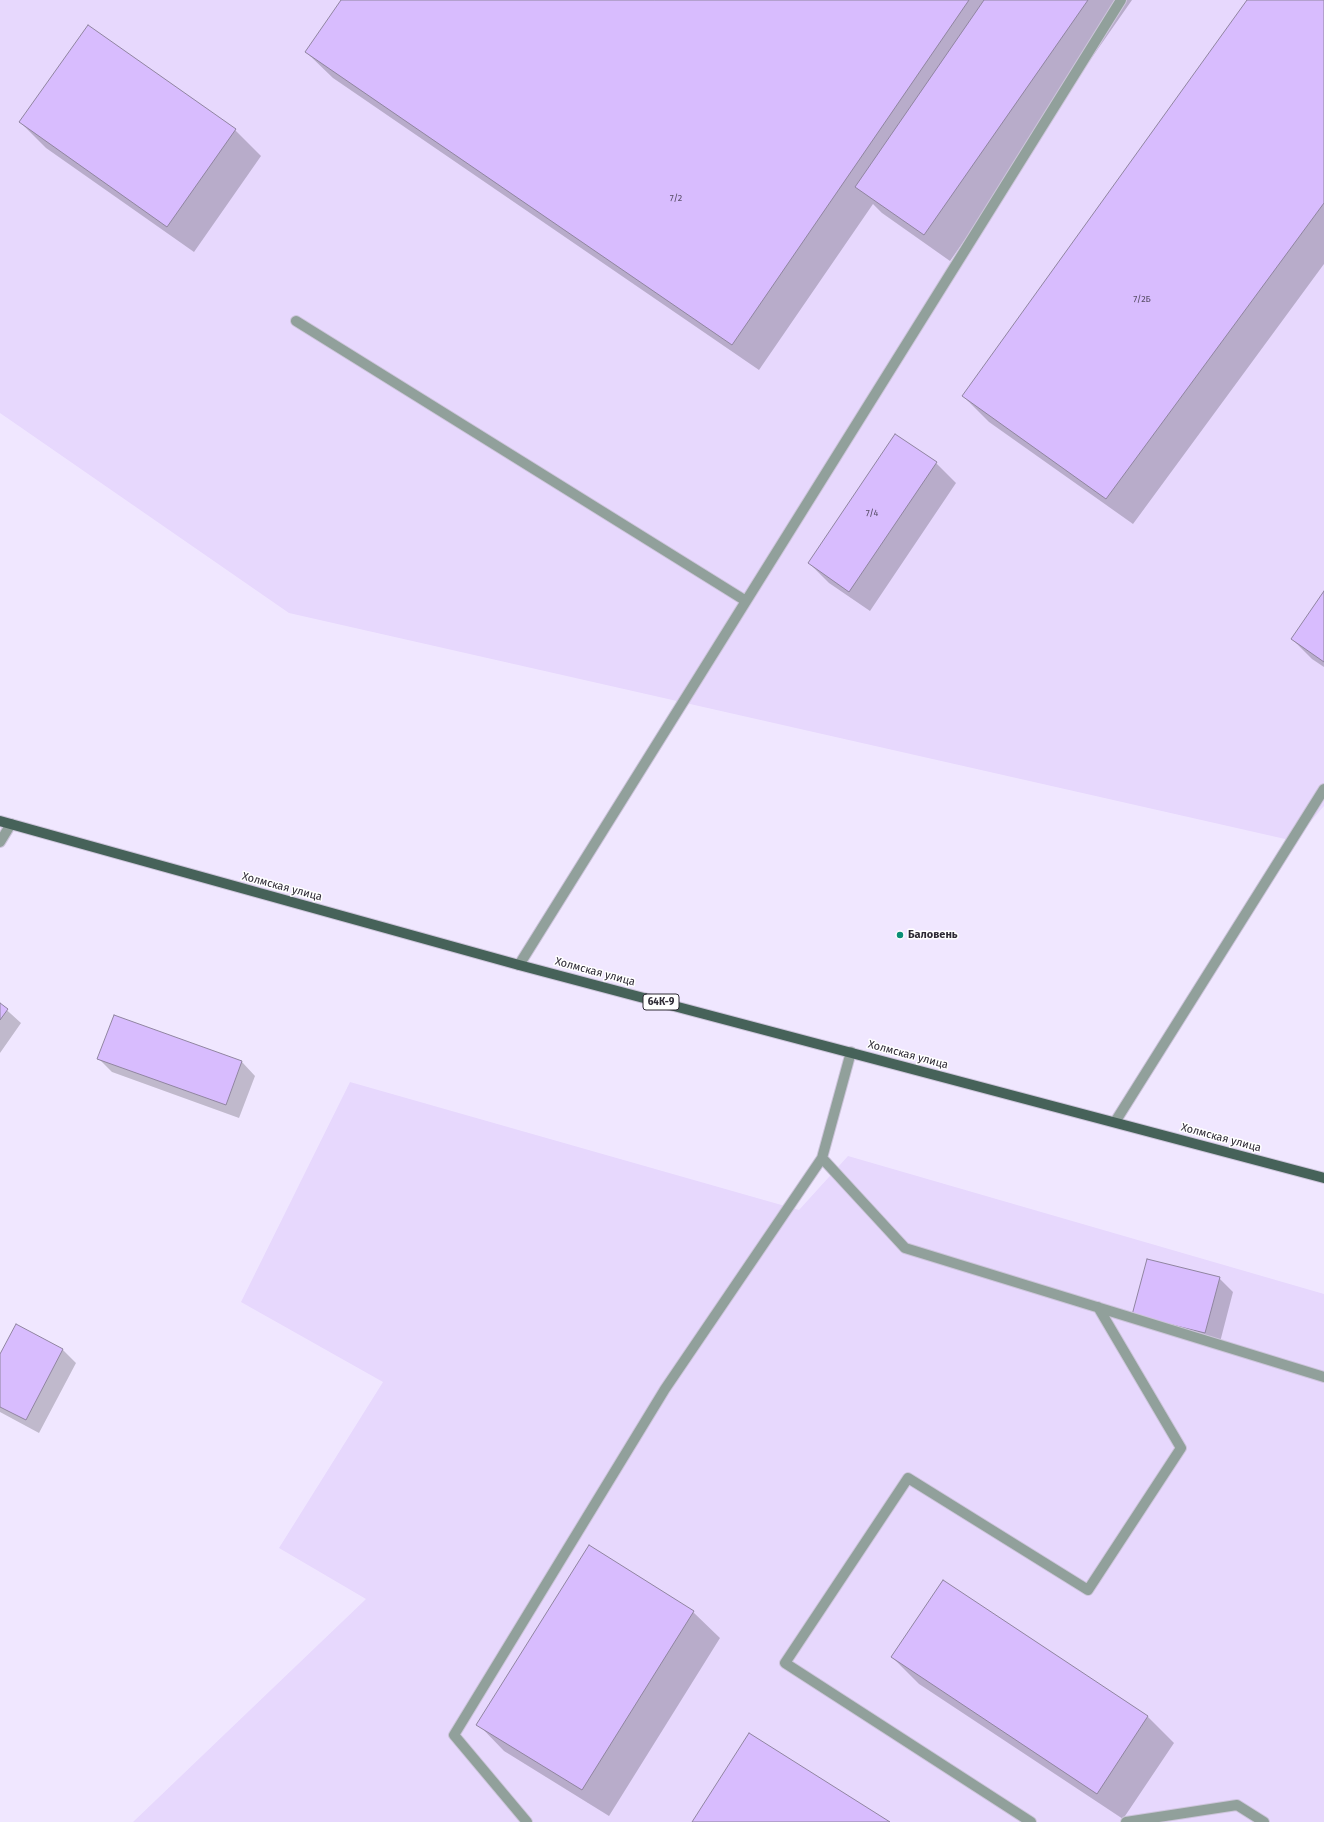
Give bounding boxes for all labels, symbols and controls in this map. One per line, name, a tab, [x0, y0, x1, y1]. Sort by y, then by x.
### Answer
house number: 7/2	[670, 193, 682, 203]
house number: 7/2Б	[1133, 294, 1151, 304]
house number: 7/4	[866, 508, 878, 518]
street label: Холмская улица	[241, 870, 323, 904]
place label: Баловень	[908, 928, 958, 942]
marker: Баловень	[895, 930, 905, 940]
street label: Холмская улица	[554, 955, 636, 989]
road number: 64К-9	[643, 994, 679, 1010]
street label: Холмская улица	[867, 1038, 949, 1072]
street label: Холмская улица	[1180, 1121, 1262, 1155]

